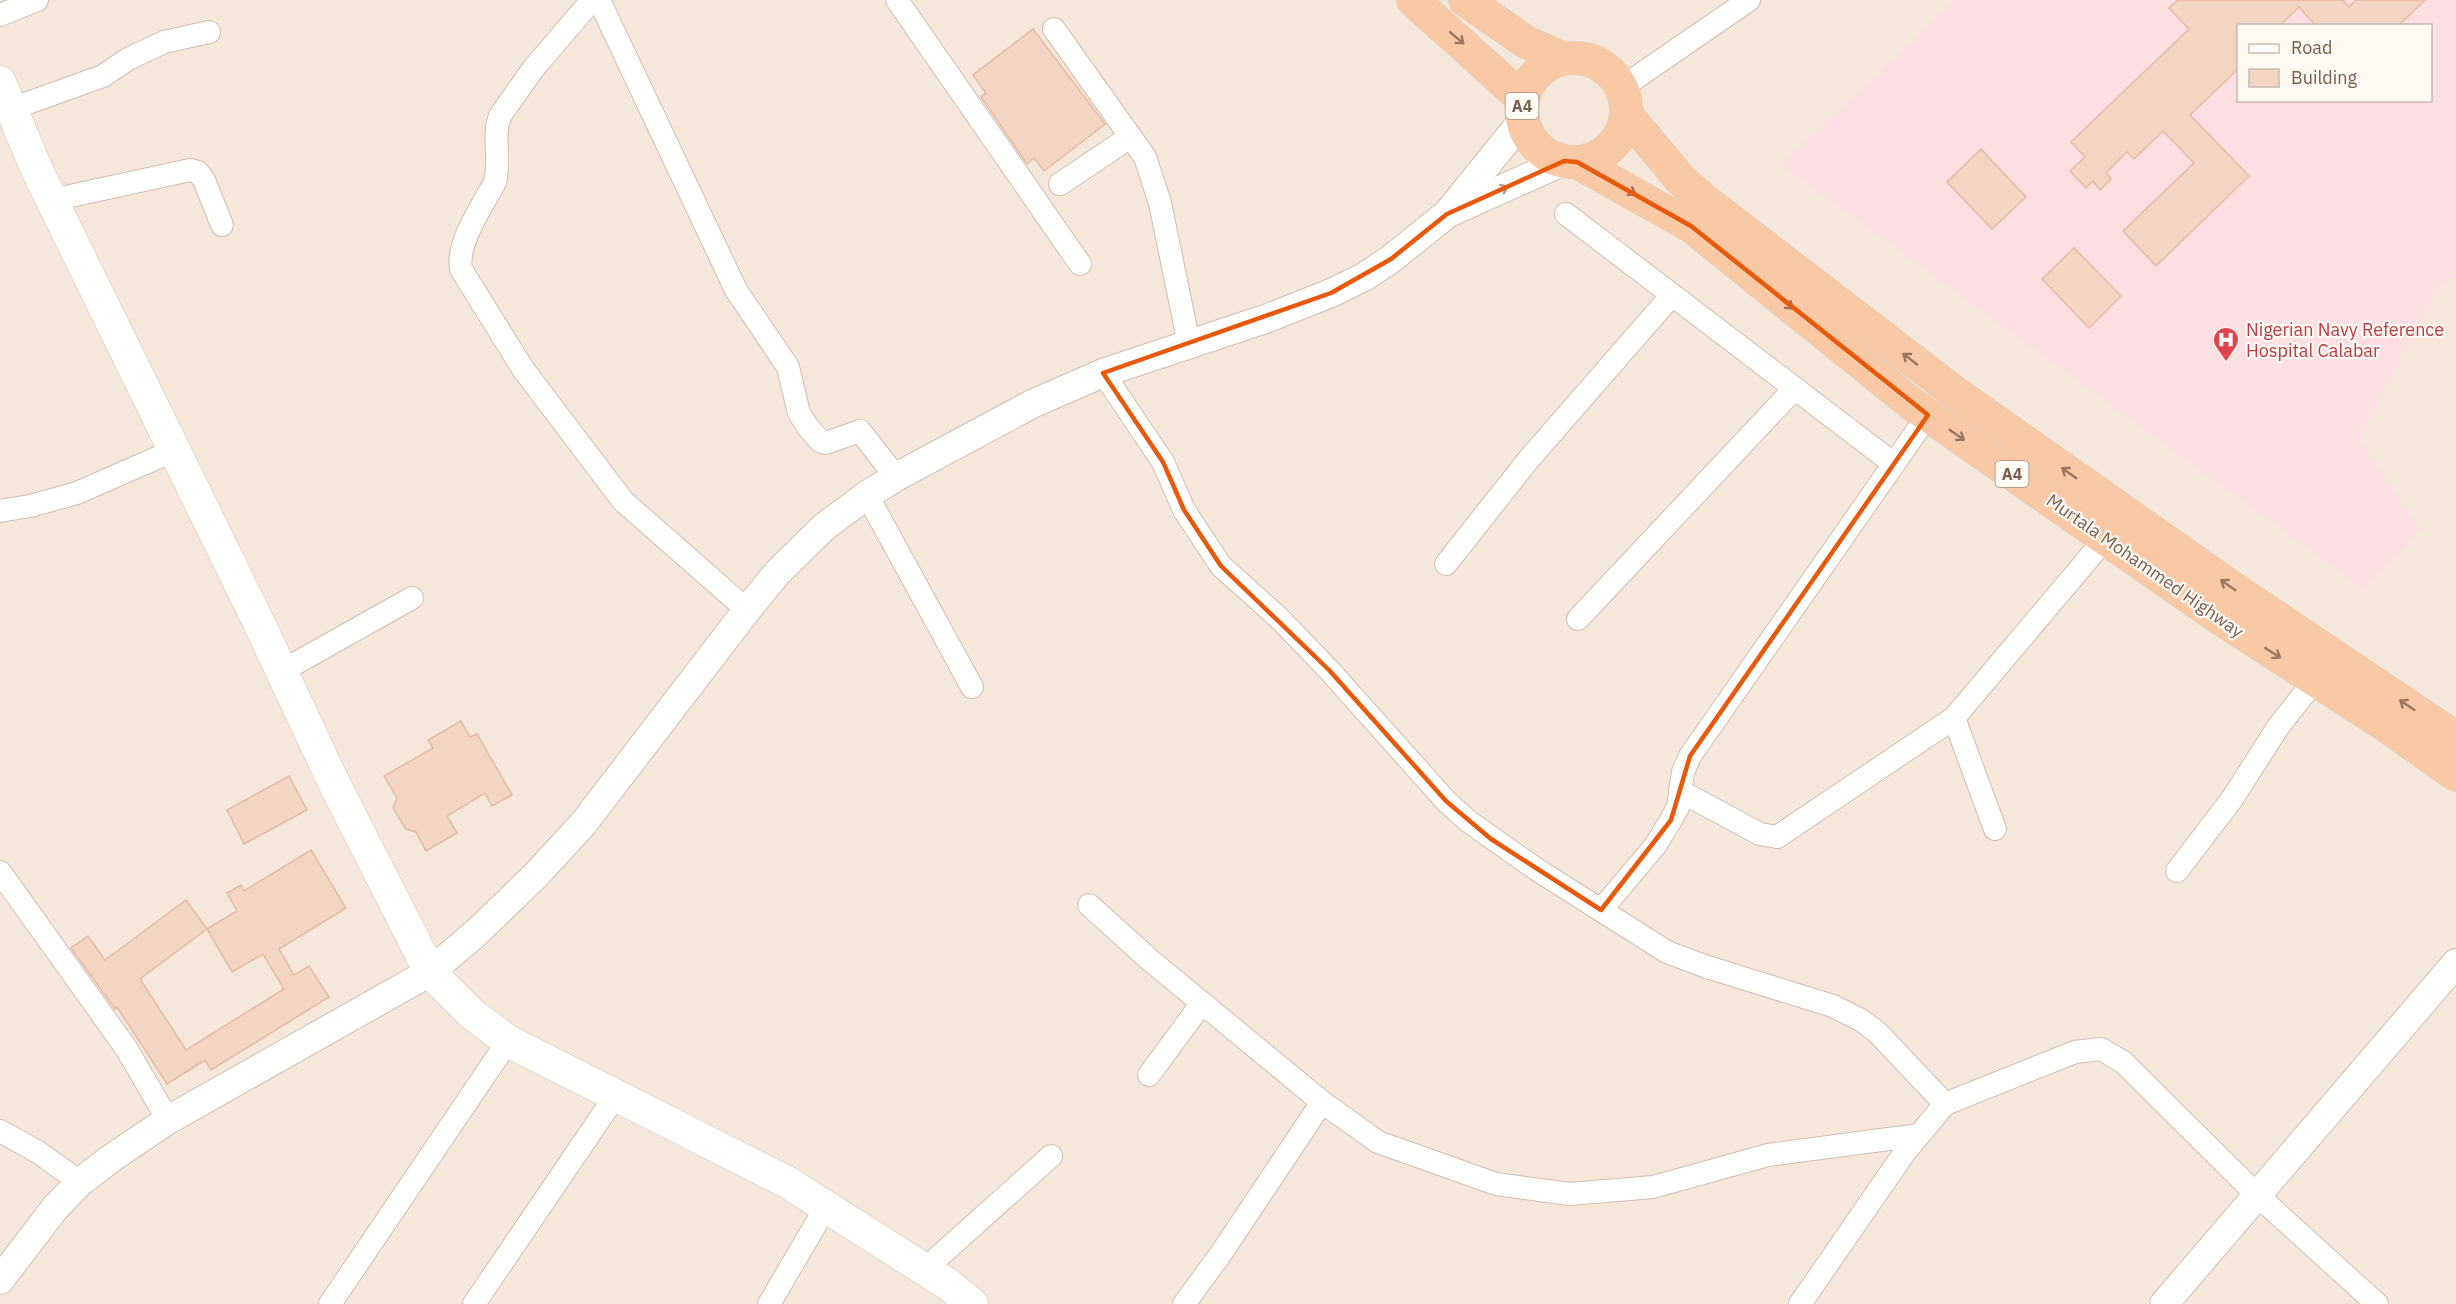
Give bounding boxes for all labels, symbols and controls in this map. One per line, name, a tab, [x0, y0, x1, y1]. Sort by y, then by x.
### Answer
legend	[2237, 24, 2432, 102]
one-way arrow	[1449, 32, 1465, 45]
text: Road	[2291, 36, 2332, 59]
text: Building	[2291, 66, 2358, 89]
road number: A4	[1506, 93, 1538, 119]
one-way arrow	[1491, 184, 1509, 195]
one-way arrow	[1619, 184, 1636, 196]
one-way arrow	[1778, 297, 1794, 310]
place label: Nigerian Navy Reference Hospital Calabar	[2246, 318, 2444, 362]
hospital icon: Nigerian Navy Reference Hospital Calabar	[2211, 325, 2241, 363]
one-way arrow	[1903, 352, 1919, 365]
one-way arrow	[1948, 429, 1965, 441]
road number: A4	[1996, 461, 2028, 487]
one-way arrow	[2061, 467, 2077, 479]
street label: Murtala Mohammed Highway	[2042, 489, 2248, 643]
one-way arrow	[2221, 579, 2237, 591]
one-way arrow	[2264, 648, 2281, 660]
one-way arrow	[2399, 699, 2416, 712]

